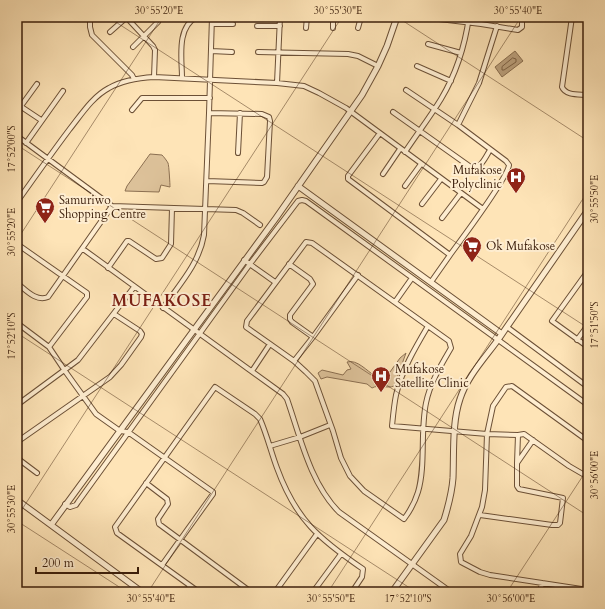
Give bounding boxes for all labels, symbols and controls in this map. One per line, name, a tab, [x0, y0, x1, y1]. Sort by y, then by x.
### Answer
text: 30°55'20"E	[135, 4, 183, 18]
text: 30°55'30"E	[314, 4, 362, 18]
text: 30°55'40"E	[494, 4, 542, 18]
text: 17°52'00"S	[5, 125, 19, 173]
place label: Mufakose Polyclinic	[451, 162, 503, 192]
hospital icon: Mufakose Polyclinic	[505, 166, 527, 194]
text: 30°55'50"E	[588, 175, 602, 223]
place label: Samuriwo Shopping Centre	[59, 192, 146, 222]
supermarket icon: Samuriwo Shopping Centre	[34, 196, 56, 224]
text: 30°55'20"E	[5, 208, 19, 256]
supermarket icon: Ok Mufakose	[461, 235, 483, 263]
place label: Ok Mufakose	[486, 238, 555, 254]
district label: MUFAKOSE	[112, 290, 212, 312]
text: 17°51'50"S	[588, 301, 602, 349]
text: 17°52'10"S	[5, 312, 19, 360]
place label: Mufakose Satellite Clinic	[395, 361, 469, 391]
hospital icon: Mufakose Satellite Clinic	[370, 365, 392, 393]
text: 30°56'00"E	[588, 451, 602, 499]
text: 30°55'30"E	[5, 485, 19, 533]
scale bar	[36, 549, 138, 575]
text: 200 m	[42, 555, 75, 571]
text: 30°55'40"E	[127, 592, 175, 606]
text: 30°55'50"E	[307, 592, 355, 606]
text: 17°52'10"S	[384, 592, 432, 606]
text: 30°56'00"E	[487, 592, 535, 606]

